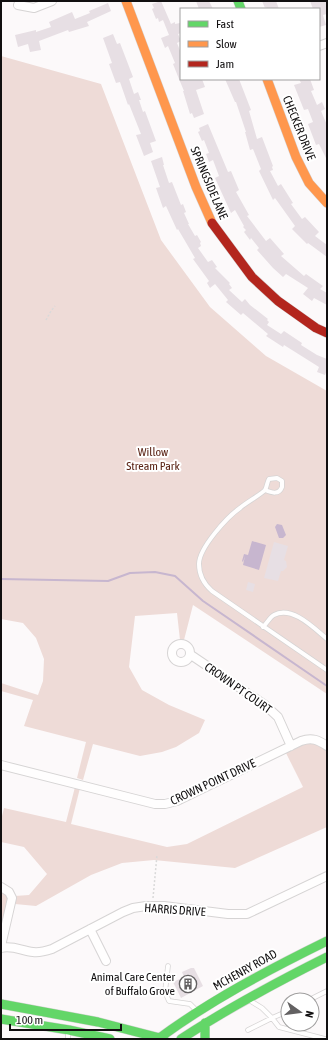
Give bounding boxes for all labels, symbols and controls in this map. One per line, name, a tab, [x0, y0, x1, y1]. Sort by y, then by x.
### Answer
legend	[180, 8, 320, 80]
text: Fast	[216, 17, 234, 31]
text: Slow	[216, 37, 237, 51]
text: Jam	[216, 57, 234, 71]
street label: CHECKER DRIVE	[280, 94, 318, 162]
street label: SPRINGSIDE LANE	[187, 144, 231, 222]
park label: Willow Stream Park	[126, 445, 180, 473]
street label: CROWN PT COURT	[202, 660, 275, 717]
street label: CROWN POINT DRIVE	[168, 756, 258, 808]
street label: HARRIS DRIVE	[144, 901, 206, 919]
street label: MCHENRY ROAD	[211, 947, 280, 993]
place label: Animal Care Center of Buffalo Grove	[91, 970, 175, 998]
building icon: Animal Care Center of Buffalo Grove	[178, 974, 198, 994]
north arrow	[280, 992, 320, 1032]
scale bar	[10, 1006, 121, 1032]
text: N	[303, 1010, 316, 1019]
text: 100 m	[16, 1013, 43, 1027]

